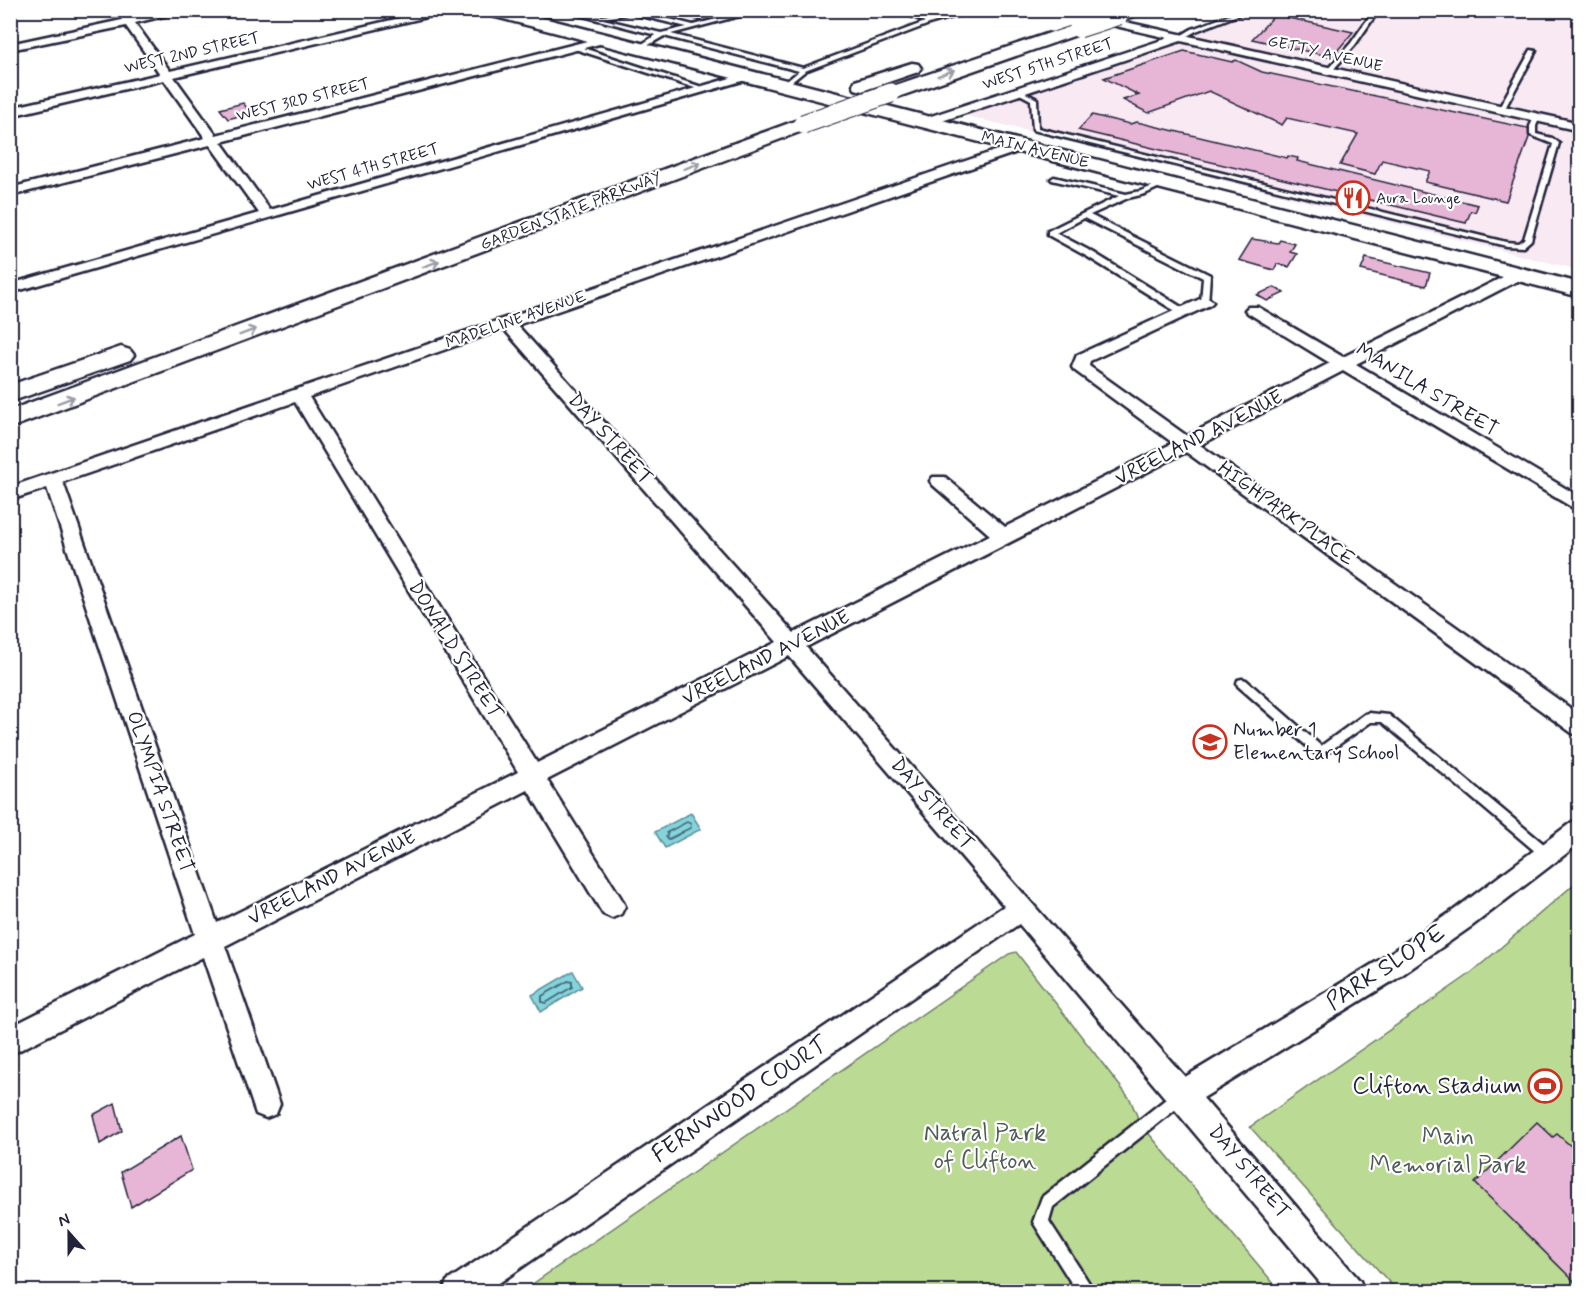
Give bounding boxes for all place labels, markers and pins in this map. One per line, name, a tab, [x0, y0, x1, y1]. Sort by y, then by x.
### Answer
restaurant icon: Aura Lounge	[1335, 180, 1371, 216]
place label: Aura Lounge	[1376, 188, 1461, 209]
place label: Number 1 Elementary School	[1233, 717, 1399, 767]
school or university icon: Number 1 Elementary School	[1192, 724, 1228, 760]
sports icon: Clifton Stadium	[1527, 1068, 1563, 1104]
place label: Clifton Stadium	[1352, 1071, 1522, 1102]

